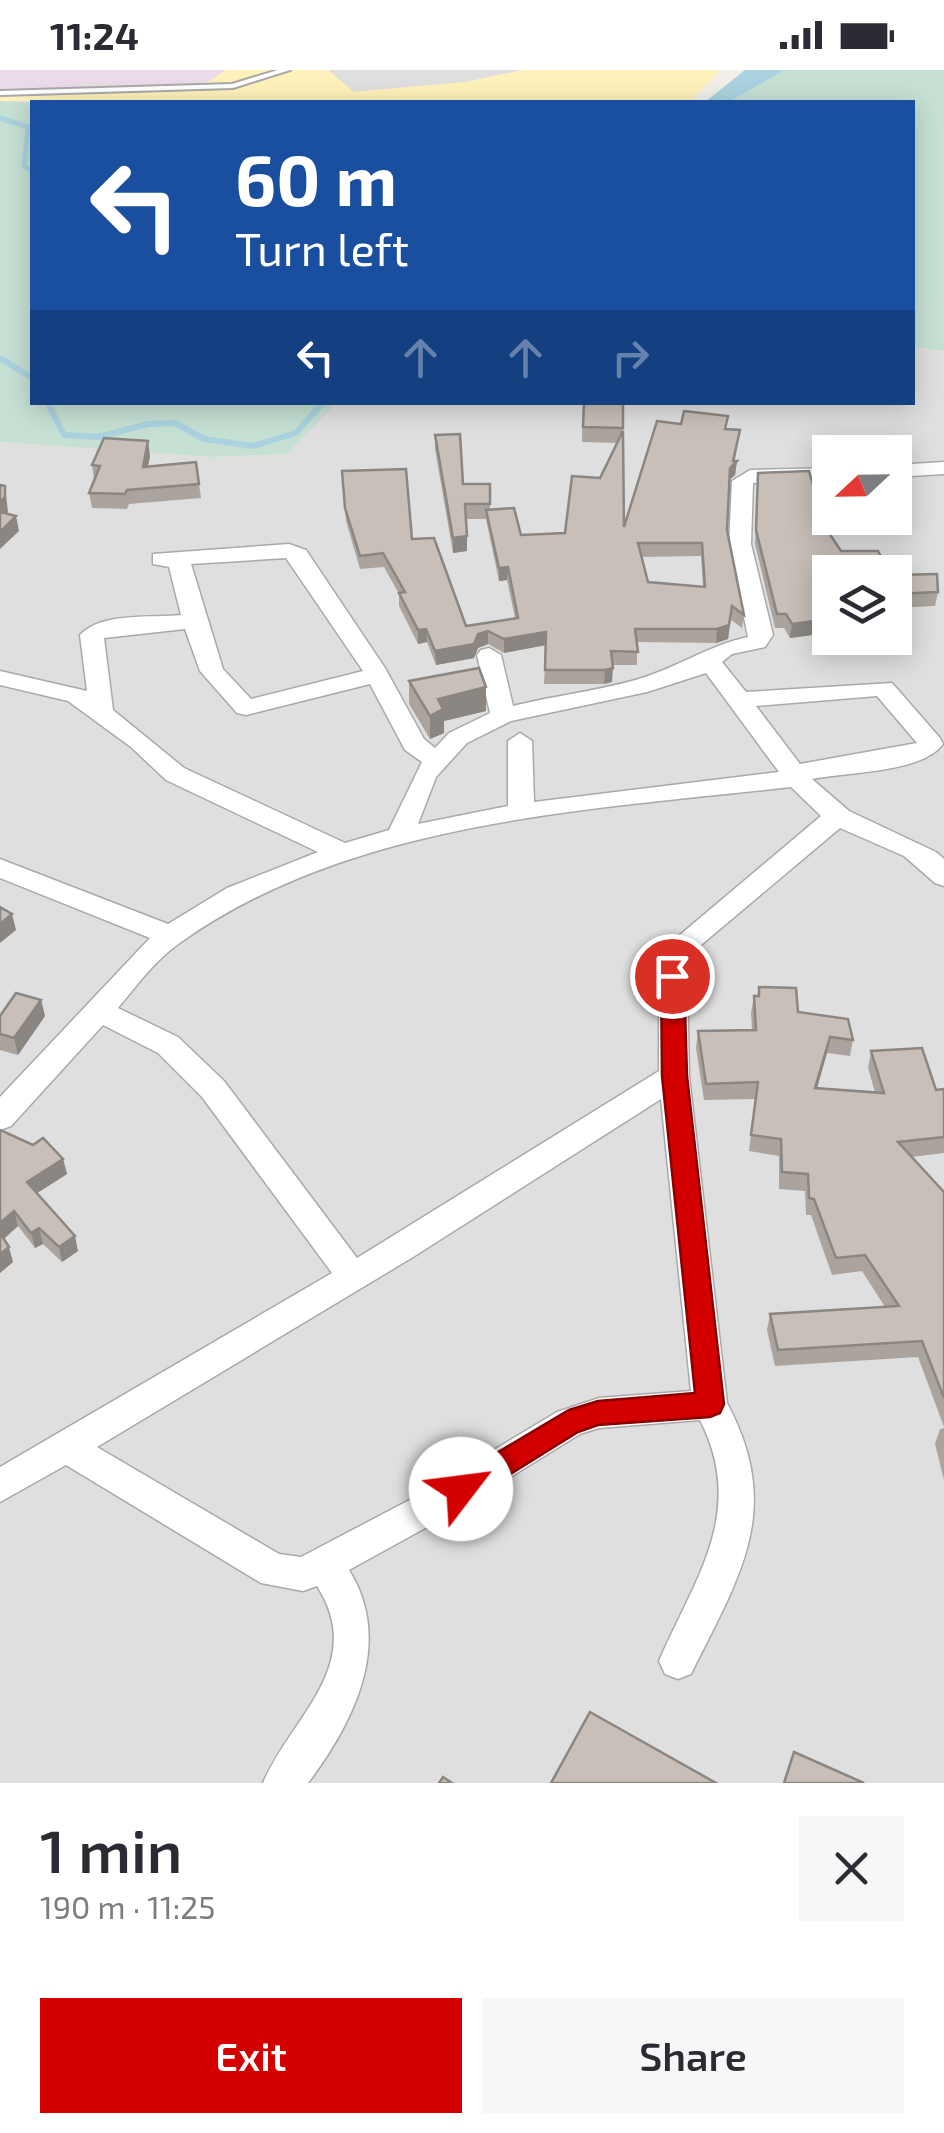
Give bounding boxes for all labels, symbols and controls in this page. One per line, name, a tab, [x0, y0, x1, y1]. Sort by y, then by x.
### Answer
text: 11:24	[50, 12, 139, 58]
text: 60 m	[235, 136, 397, 220]
icon: left	[70, 140, 200, 270]
text: Turn left	[235, 221, 409, 275]
icon: left	[288, 330, 343, 385]
icon: ahead	[393, 330, 448, 385]
icon: ahead	[498, 330, 553, 385]
icon: right	[603, 330, 658, 385]
north arrow	[812, 435, 912, 535]
map controls	[812, 435, 912, 655]
button: layers	[812, 555, 912, 655]
pin	[630, 934, 715, 1019]
icon: arrive	[645, 949, 700, 1004]
position arrow	[409, 1437, 513, 1541]
text: 1 min	[40, 1813, 182, 1885]
button: close	[799, 1816, 904, 1921]
text: 190 m · 11:25	[40, 1887, 216, 1925]
button: Exit	[40, 1998, 462, 2113]
button: Share	[482, 1998, 904, 2113]

